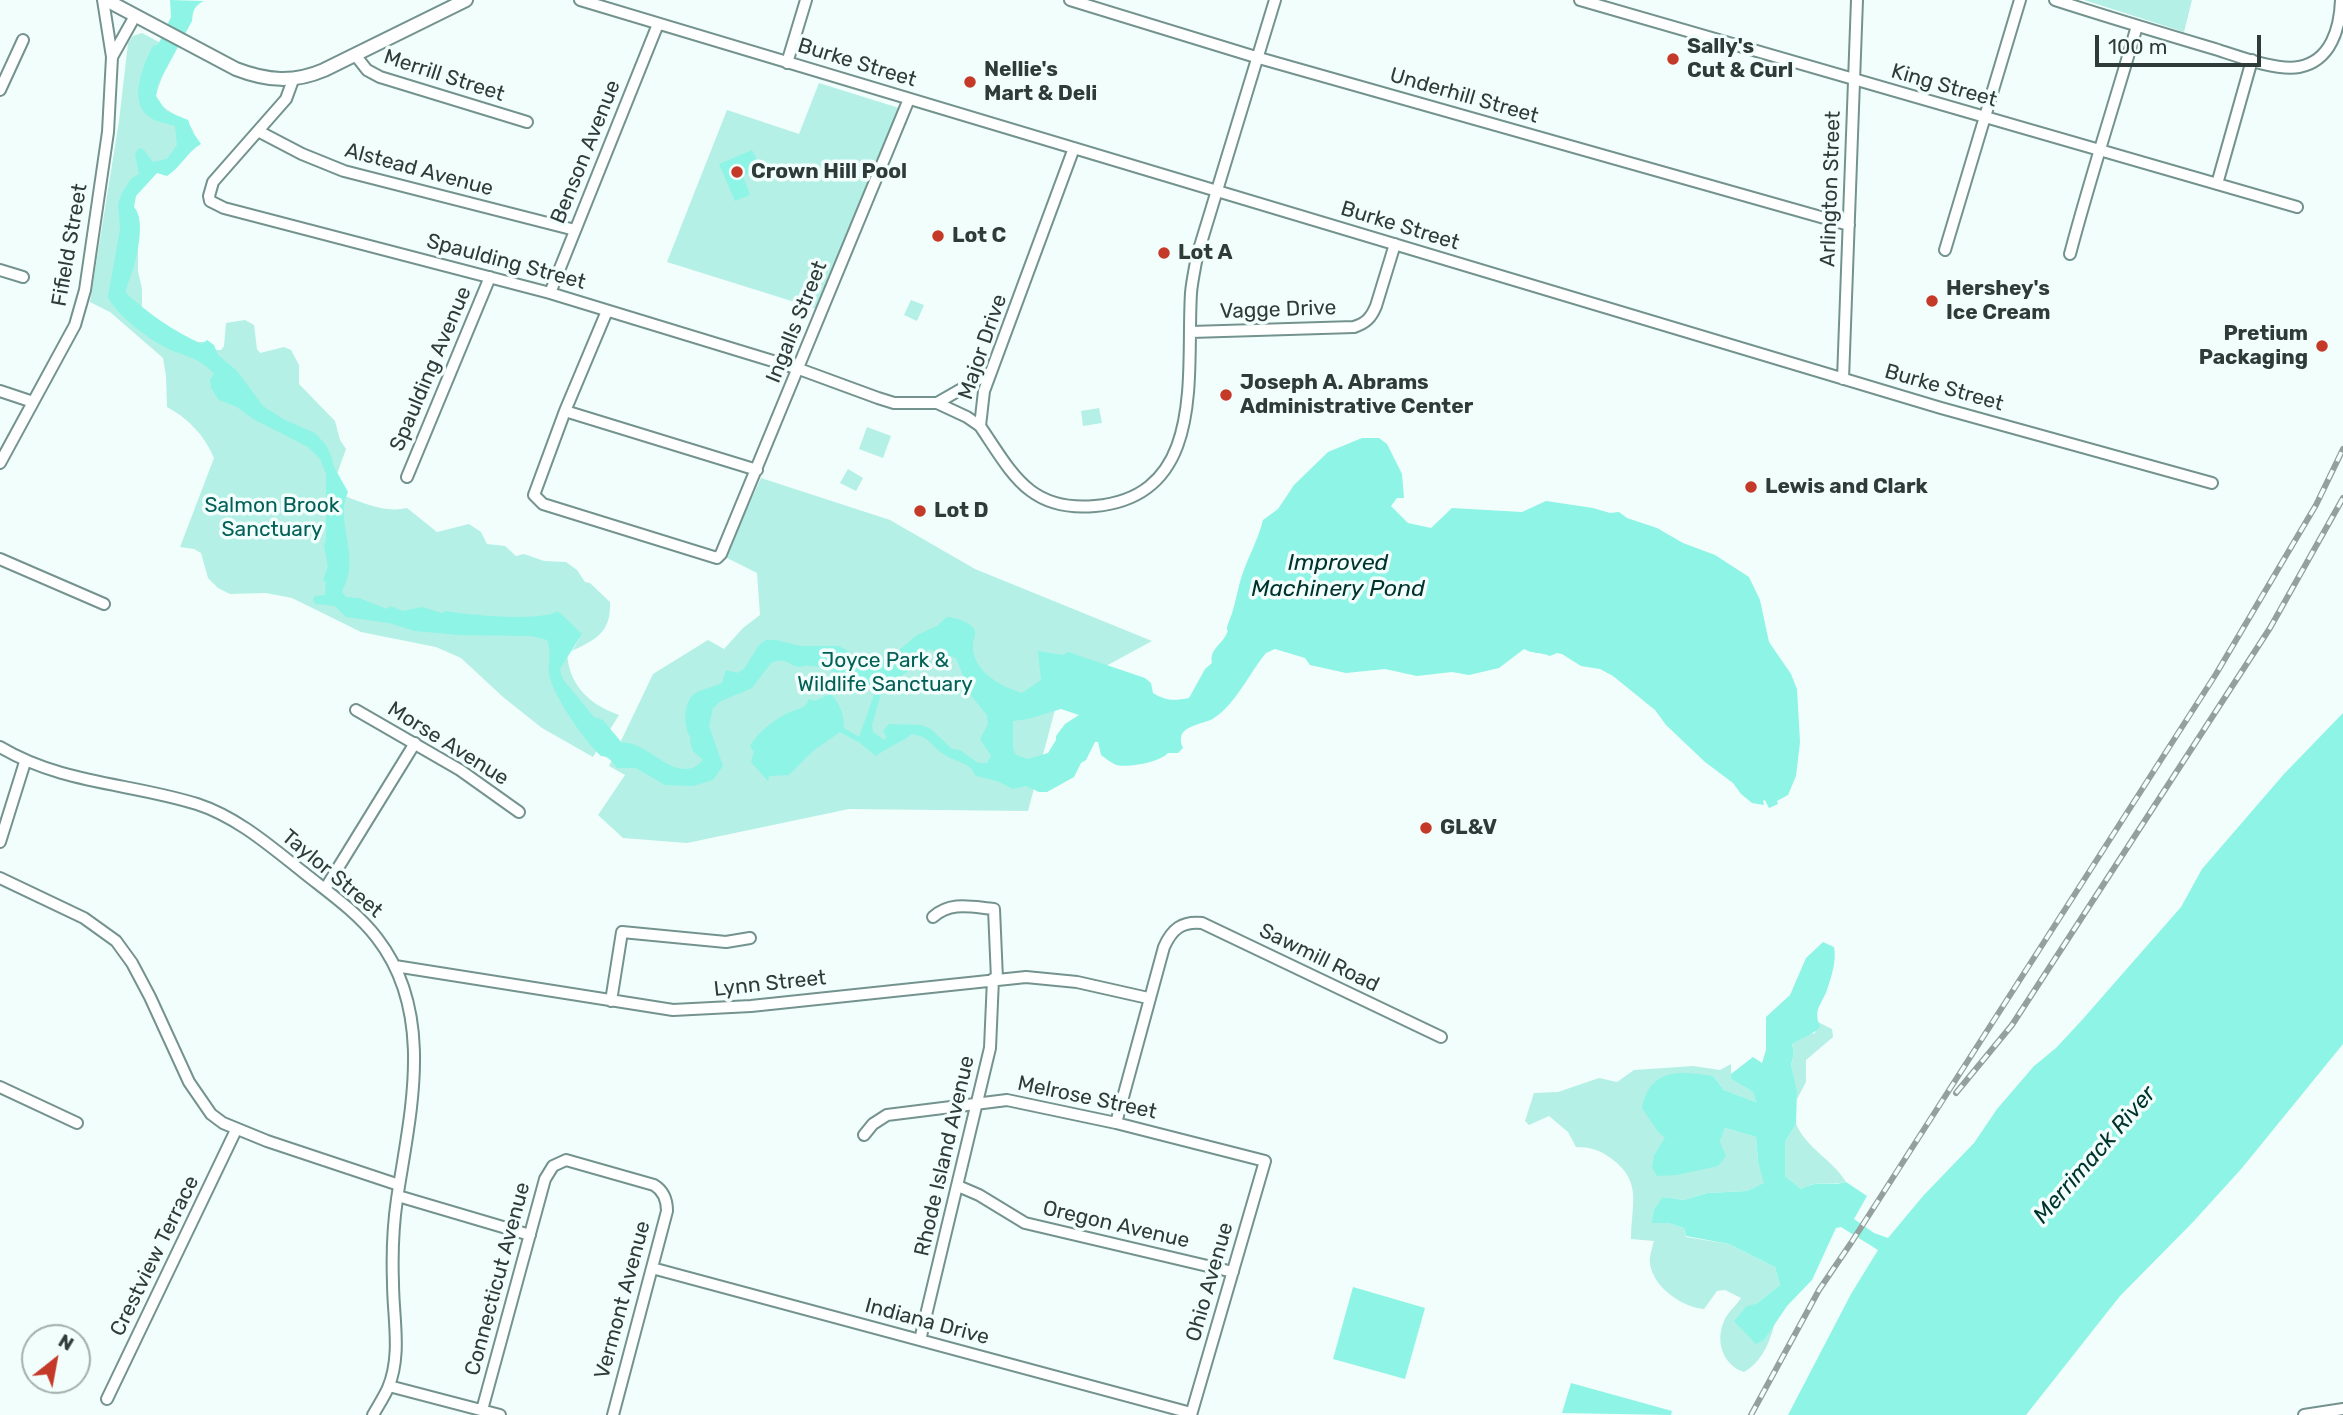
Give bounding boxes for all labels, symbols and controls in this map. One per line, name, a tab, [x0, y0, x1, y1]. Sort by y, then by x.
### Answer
scale bar	[2098, 21, 2264, 65]
street label: Burke Street	[795, 33, 919, 93]
place label: Sally's Cut & Curl	[1687, 34, 1793, 84]
text: 100 m	[2108, 34, 2167, 59]
street label: Merrill Street	[380, 45, 508, 107]
marker: Sally's Cut & Curl	[1665, 51, 1681, 67]
place label: Nellie's Mart & Deli	[984, 57, 1097, 107]
street label: King Street	[1888, 59, 2000, 113]
street label: Underhill Street	[1387, 63, 1541, 129]
marker: Nellie's Mart & Deli	[962, 74, 978, 90]
street label: Benson Avenue	[546, 76, 626, 228]
street label: Arlington Street	[1816, 110, 1846, 268]
street label: Alstead Avenue	[342, 138, 496, 202]
place label: Crown Hill Pool	[751, 159, 907, 185]
marker: Crown Hill Pool	[729, 164, 745, 180]
street label: Fifield Street	[47, 182, 93, 308]
street label: Burke Street	[1338, 196, 1462, 256]
place label: Lot C	[952, 223, 1006, 249]
marker: Lot C	[930, 228, 946, 244]
street label: Spaulding Street	[424, 229, 588, 295]
place label: Lot A	[1178, 240, 1233, 266]
marker: Lot A	[1156, 245, 1172, 261]
street label: Ingalls Street	[761, 257, 833, 387]
place label: Hershey's Ice Cream	[1946, 276, 2050, 326]
street label: Spaulding Avenue	[385, 283, 477, 455]
street label: Major Drive	[953, 291, 1013, 403]
marker: Hershey's Ice Cream	[1924, 293, 1940, 309]
street label: Vagge Drive	[1219, 295, 1337, 325]
place label: Pretium Packaging	[2199, 321, 2308, 371]
marker: Pretium Packaging	[2314, 338, 2330, 354]
street label: Burke Street	[1882, 359, 2006, 417]
place label: Joseph A. Abrams Administrative Center	[1240, 370, 1473, 420]
marker: Joseph A. Abrams Administrative Center	[1218, 387, 1234, 403]
place label: Lewis and Clark	[1765, 474, 1928, 500]
marker: Lewis and Clark	[1743, 479, 1759, 495]
park label: Salmon Brook Sanctuary	[204, 493, 340, 543]
place label: Lot D	[934, 498, 989, 524]
marker: Lot D	[912, 503, 928, 519]
water label: Improved Machinery Pond	[1251, 549, 1425, 603]
park label: Joyce Park & Wildlife Sanctuary	[797, 648, 973, 698]
street label: Morse Avenue	[383, 697, 513, 791]
place label: GL&V	[1440, 815, 1497, 841]
marker: GL&V	[1418, 820, 1434, 836]
street label: Taylor Street	[276, 824, 388, 924]
street label: Sawmill Road	[1255, 918, 1383, 998]
street label: Lynn Street	[713, 966, 827, 1002]
street label: Rhode Island Avenue	[910, 1053, 980, 1259]
street label: Melrose Street	[1015, 1071, 1159, 1125]
water label: Merrimack River	[2028, 1081, 2162, 1229]
street label: Crestview Terrace	[105, 1172, 205, 1340]
street label: Connecticut Avenue	[460, 1179, 536, 1379]
street label: Oregon Avenue	[1040, 1196, 1192, 1254]
street label: Vermont Avenue	[590, 1218, 656, 1382]
street label: Ohio Avenue	[1181, 1219, 1239, 1345]
street label: Indiana Drive	[862, 1293, 992, 1351]
north arrow	[21, 1324, 91, 1394]
text: N	[54, 1329, 78, 1356]

